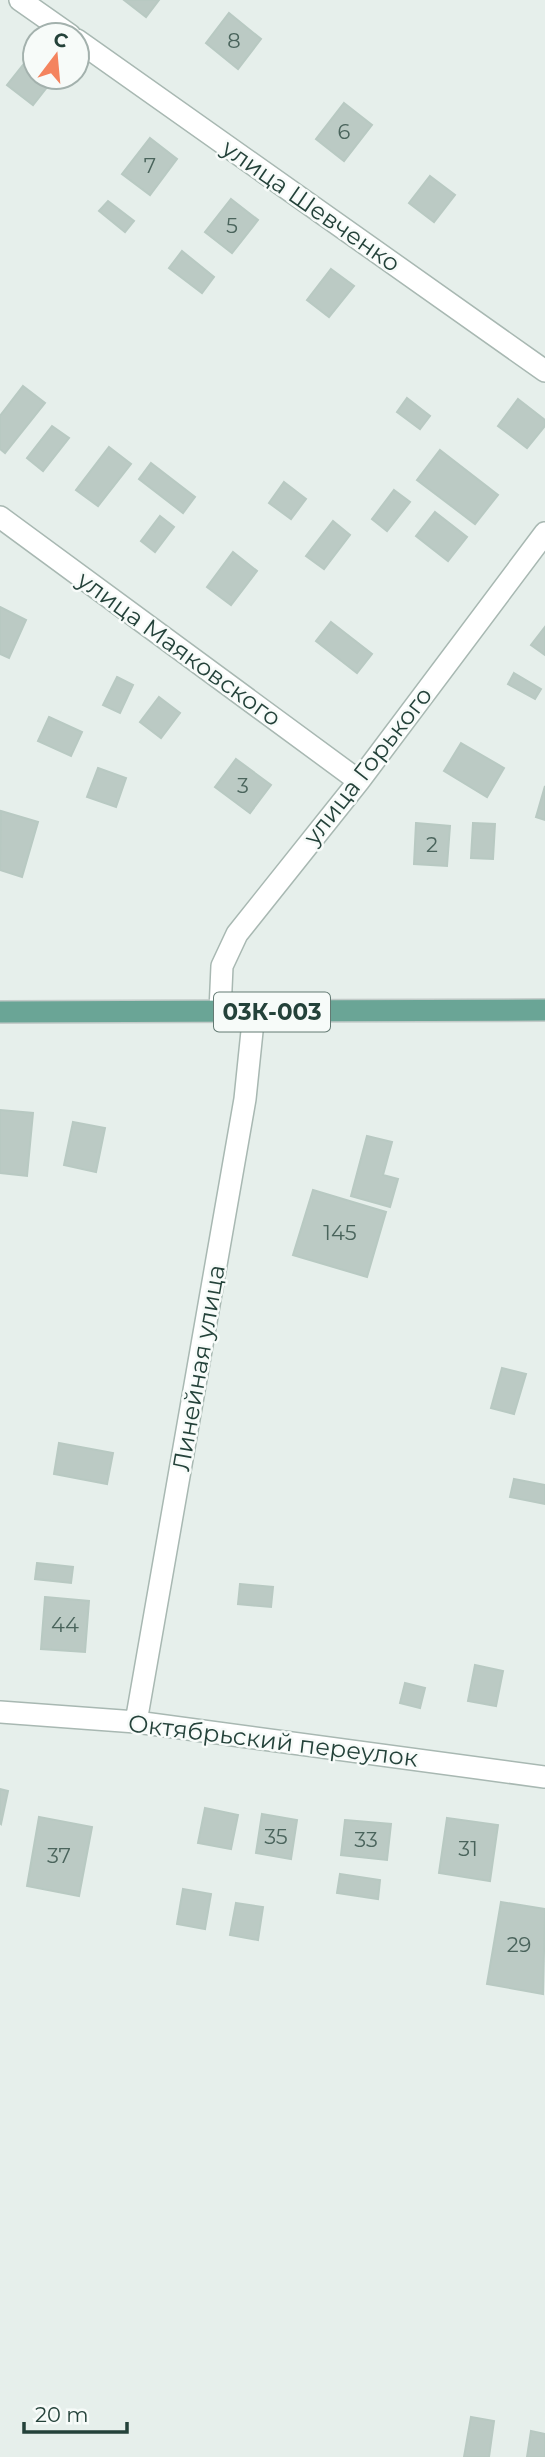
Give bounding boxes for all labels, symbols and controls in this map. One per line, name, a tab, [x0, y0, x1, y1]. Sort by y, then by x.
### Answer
north arrow	[21, 21, 91, 91]
text: С	[51, 27, 71, 53]
house number: 8	[227, 28, 241, 53]
house number: 6	[338, 119, 351, 144]
street label: улица Шевченко	[216, 133, 406, 278]
house number: 7	[144, 153, 156, 178]
house number: 5	[226, 213, 238, 238]
street label: улица Маяковского	[71, 564, 287, 732]
street label: улица Горького	[296, 681, 438, 851]
house number: 3	[237, 773, 249, 798]
house number: 2	[426, 832, 438, 857]
road number: 03К-003	[214, 993, 330, 1032]
house number: 145	[323, 1220, 357, 1245]
street label: Линейная улица	[166, 1263, 231, 1473]
house number: 44	[51, 1612, 79, 1637]
street label: Октябрьский переулок	[127, 1708, 420, 1773]
house number: 35	[264, 1824, 288, 1849]
house number: 33	[354, 1827, 378, 1852]
house number: 31	[458, 1836, 478, 1861]
house number: 37	[47, 1843, 71, 1868]
house number: 29	[507, 1932, 531, 1957]
scale bar	[24, 2390, 128, 2434]
text: 20 m	[35, 2402, 89, 2427]

